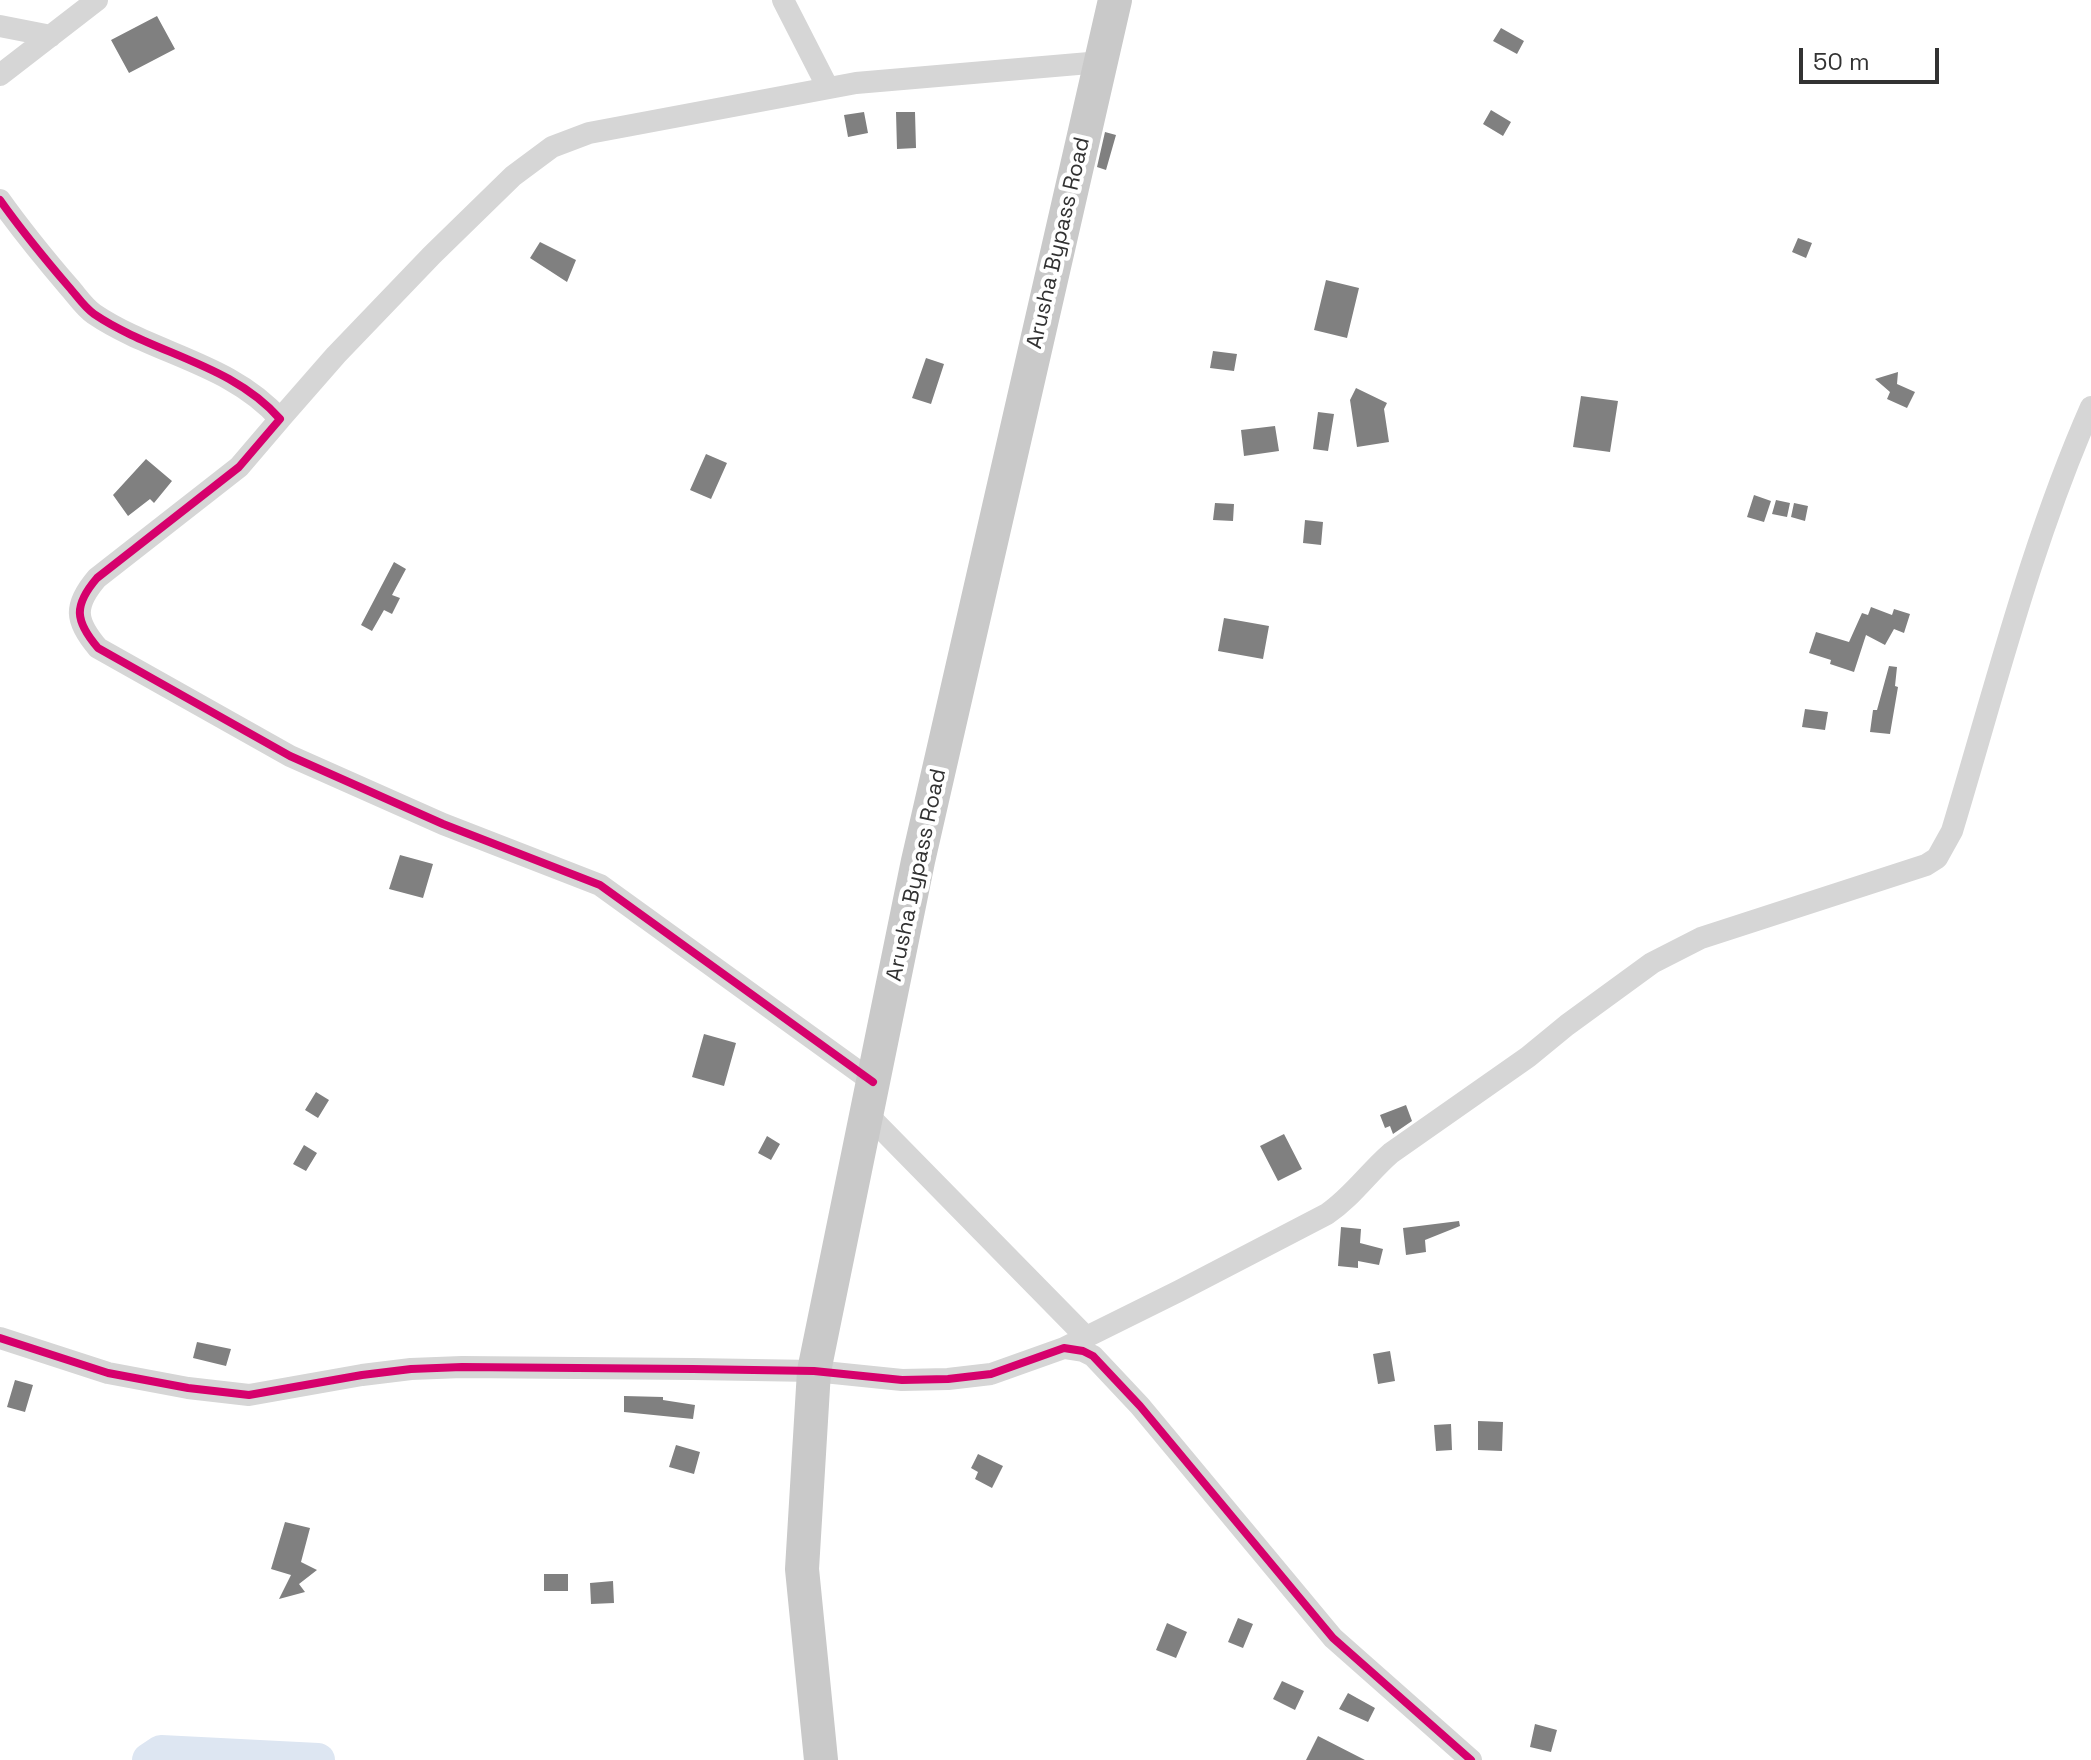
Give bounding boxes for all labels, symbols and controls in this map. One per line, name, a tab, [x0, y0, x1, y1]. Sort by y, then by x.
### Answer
scale bar	[1803, 32, 1943, 82]
text: 50 m	[1813, 46, 1870, 77]
street label: Arusha Bypass Road	[1022, 135, 1096, 351]
street label: Arusha Bypass Road	[882, 766, 952, 984]

